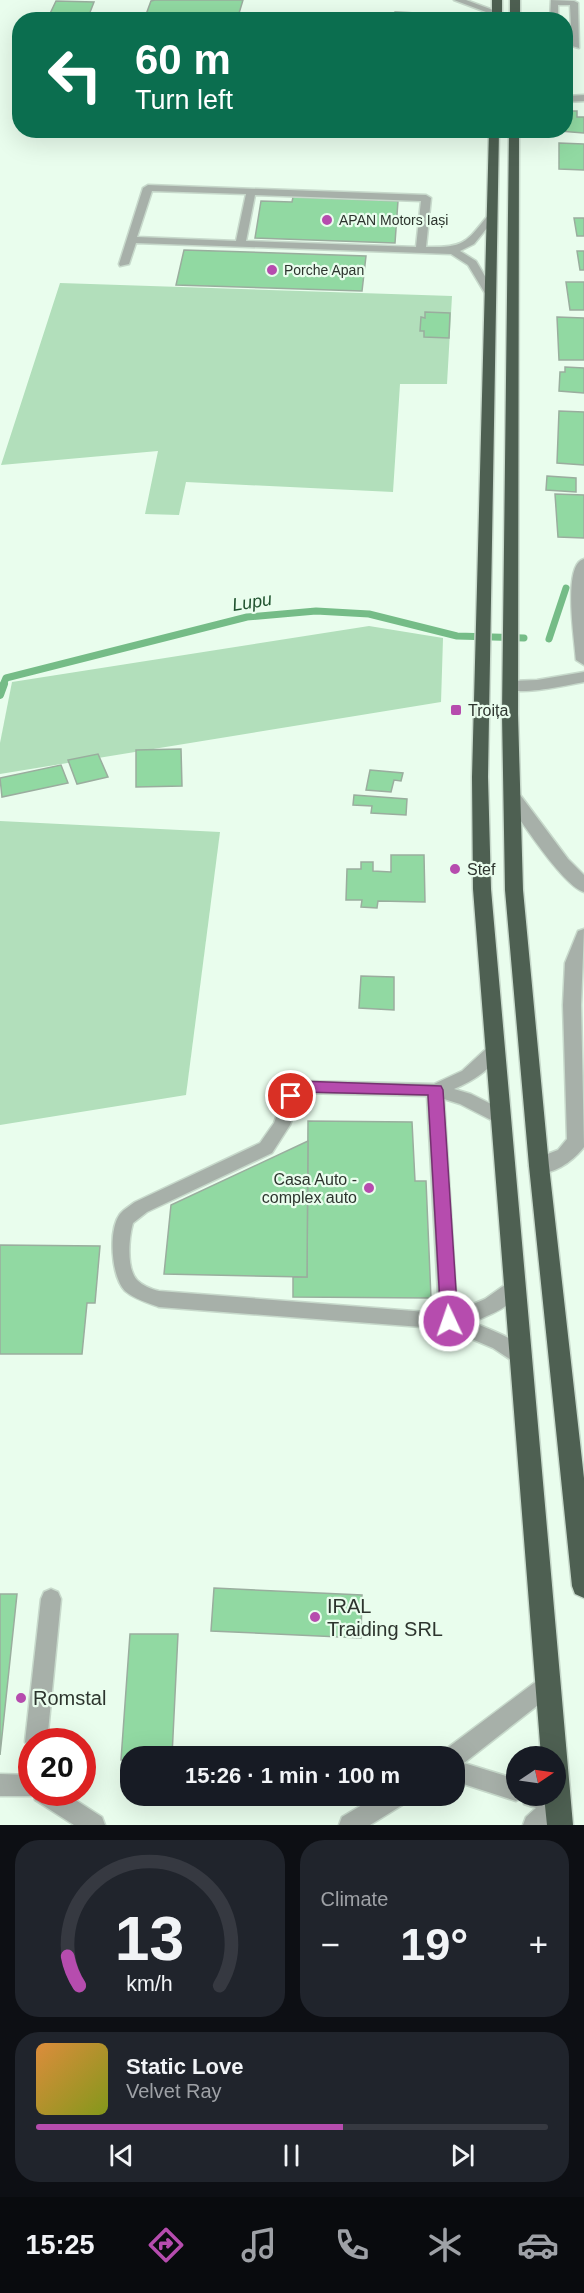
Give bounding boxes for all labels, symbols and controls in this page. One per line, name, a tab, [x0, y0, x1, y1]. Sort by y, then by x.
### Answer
icon: left	[36, 36, 114, 114]
text: 60 m	[135, 36, 231, 83]
text: Turn left	[135, 85, 233, 115]
place label: APAN Motors Iași	[339, 212, 448, 228]
marker: APAN Motors Iași	[320, 213, 334, 227]
place label: Porche Apan	[284, 262, 364, 278]
marker: Porche Apan	[265, 263, 279, 277]
water label: Lupu	[231, 589, 273, 615]
place label: Troița	[468, 702, 508, 719]
marker: Troița	[449, 703, 463, 717]
place label: Stef	[467, 861, 496, 878]
marker: Stef	[448, 862, 462, 876]
pin	[265, 1070, 316, 1121]
icon: arrive	[274, 1079, 307, 1112]
place label: Casa Auto - complex auto	[262, 1171, 357, 1206]
marker: Casa Auto - complex auto	[362, 1181, 376, 1195]
position arrow	[417, 1289, 481, 1353]
place label: IRAL Traiding SRL	[327, 1595, 443, 1640]
marker: IRAL Traiding SRL	[308, 1610, 322, 1624]
place label: Romstal	[33, 1687, 106, 1709]
marker: Romstal	[14, 1691, 28, 1705]
speed limit sign: 20	[18, 1728, 96, 1806]
north arrow	[506, 1746, 566, 1806]
map controls	[506, 1746, 566, 1806]
text: 15:26 · 1 min · 100 m	[185, 1763, 400, 1788]
text: Climate	[321, 1888, 388, 1910]
text: 13	[115, 1904, 184, 1973]
text: 19°	[400, 1919, 468, 1970]
text: −	[321, 1926, 340, 1963]
text: +	[529, 1926, 548, 1963]
text: km/h	[127, 1972, 173, 1996]
text: Static Love	[126, 2054, 243, 2079]
text: Velvet Ray	[126, 2080, 222, 2102]
icon: previous	[105, 2139, 138, 2172]
icon: pause	[275, 2139, 308, 2172]
icon: next	[446, 2139, 479, 2172]
icon: directions	[145, 2224, 187, 2266]
icon: music	[238, 2224, 280, 2266]
icon: phone	[331, 2224, 373, 2266]
icon: climate	[424, 2224, 466, 2266]
icon: car	[517, 2224, 559, 2266]
text: 15:25	[25, 2230, 94, 2260]

